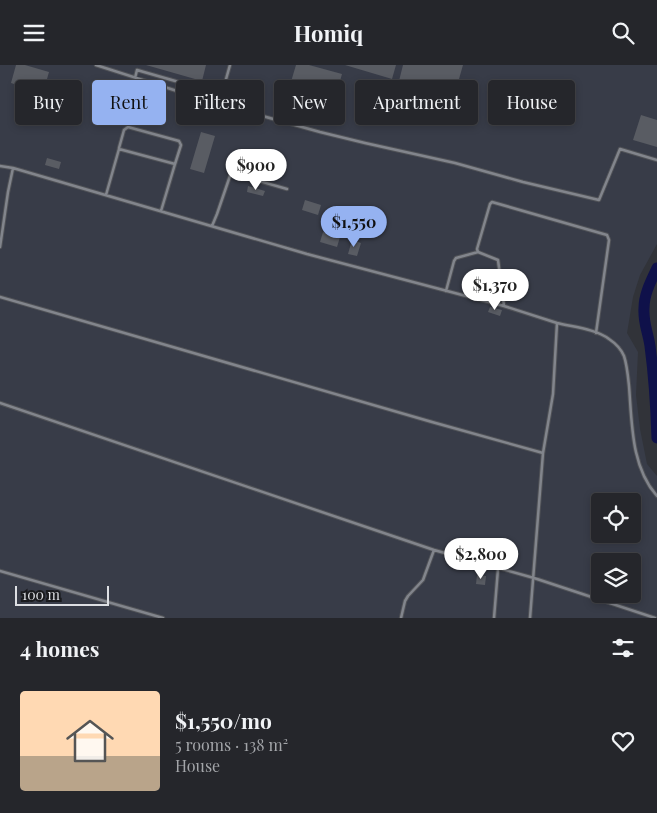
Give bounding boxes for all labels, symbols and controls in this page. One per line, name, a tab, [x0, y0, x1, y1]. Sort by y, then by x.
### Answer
text: Homiq	[294, 18, 363, 48]
icon: menu	[20, 19, 48, 47]
icon: search	[609, 19, 637, 47]
chip: Buy	[15, 80, 82, 125]
chip: Rent	[92, 80, 166, 125]
chip: Filters	[176, 80, 264, 125]
chip: New	[274, 80, 345, 125]
chip: Apartment	[355, 80, 478, 125]
chip: House	[488, 80, 575, 125]
pin: $900	[226, 149, 286, 191]
text: $900	[237, 154, 275, 175]
pin: $1,550	[313, 205, 395, 248]
text: $1,550	[332, 211, 376, 232]
pin: $1,370	[454, 269, 536, 311]
text: $1,370	[473, 274, 517, 295]
map controls	[591, 493, 641, 603]
button: locate	[591, 493, 641, 543]
pin: $2,800	[440, 537, 522, 580]
text: $2,800	[455, 543, 507, 564]
button: layers	[591, 553, 641, 603]
scale bar	[15, 583, 109, 606]
text: 100 m	[22, 585, 60, 604]
text: 4 homes	[20, 634, 99, 662]
icon: filters	[609, 634, 637, 662]
text: $1,550/mo	[175, 706, 272, 734]
icon: home	[60, 711, 120, 771]
icon: heart	[609, 727, 637, 755]
text: 5 rooms · 138 m²	[175, 734, 288, 755]
text: House	[175, 755, 220, 776]

